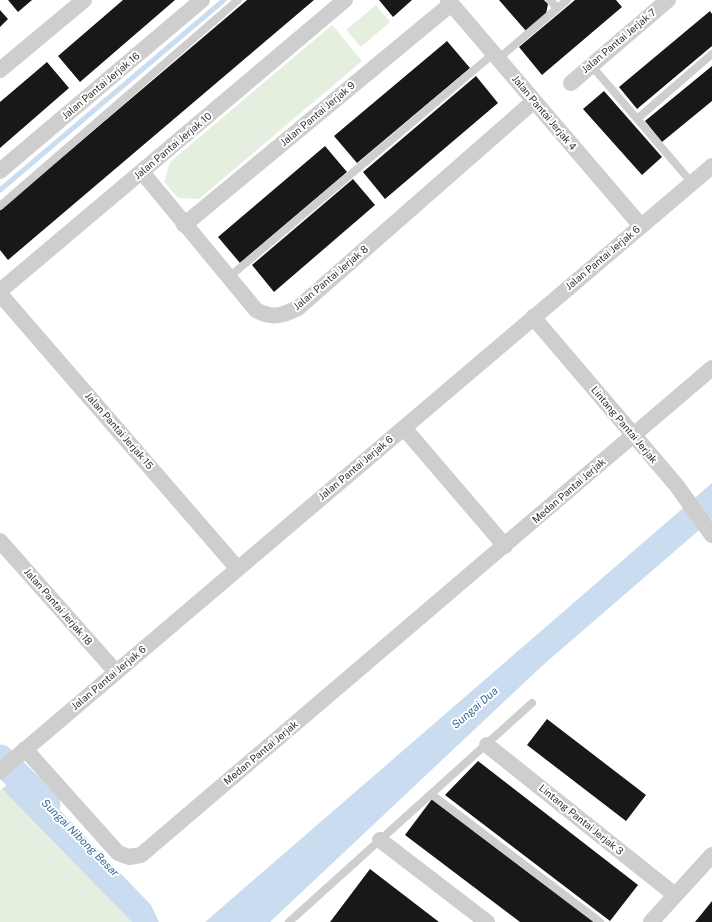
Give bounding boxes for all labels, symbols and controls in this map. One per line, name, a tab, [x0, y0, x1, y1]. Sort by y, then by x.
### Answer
street label: Jalan Pantai Jerjak 7	[579, 6, 659, 76]
street label: Jalan Pantai Jerjak 16	[60, 50, 142, 122]
street label: Jalan Pantai Jerjak 4	[509, 73, 579, 153]
street label: Jalan Pantai Jerjak 9	[278, 79, 358, 149]
street label: Jalan Pantai Jerjak 10	[132, 110, 214, 182]
street label: Jalan Pantai Jerjak 6	[563, 223, 643, 293]
street label: Jalan Pantai Jerjak 8	[291, 243, 371, 313]
street label: Lintang Pantai Jerjak	[588, 384, 660, 466]
street label: Jalan Pantai Jerjak 15	[82, 390, 156, 472]
street label: Jalan Pantai Jerjak 6	[316, 433, 396, 503]
street label: Medan Pantai Jerjak	[530, 456, 608, 526]
street label: Jalan Pantai Jerjak 18	[21, 566, 95, 648]
street label: Jalan Pantai Jerjak 6	[69, 643, 149, 713]
water label: Sungai Dua	[449, 684, 501, 732]
street label: Medan Pantai Jerjak	[222, 719, 300, 787]
street label: Lintang Pantai Jerjak 3	[536, 782, 626, 858]
water label: Sungai Nibong Besar	[39, 797, 121, 879]

